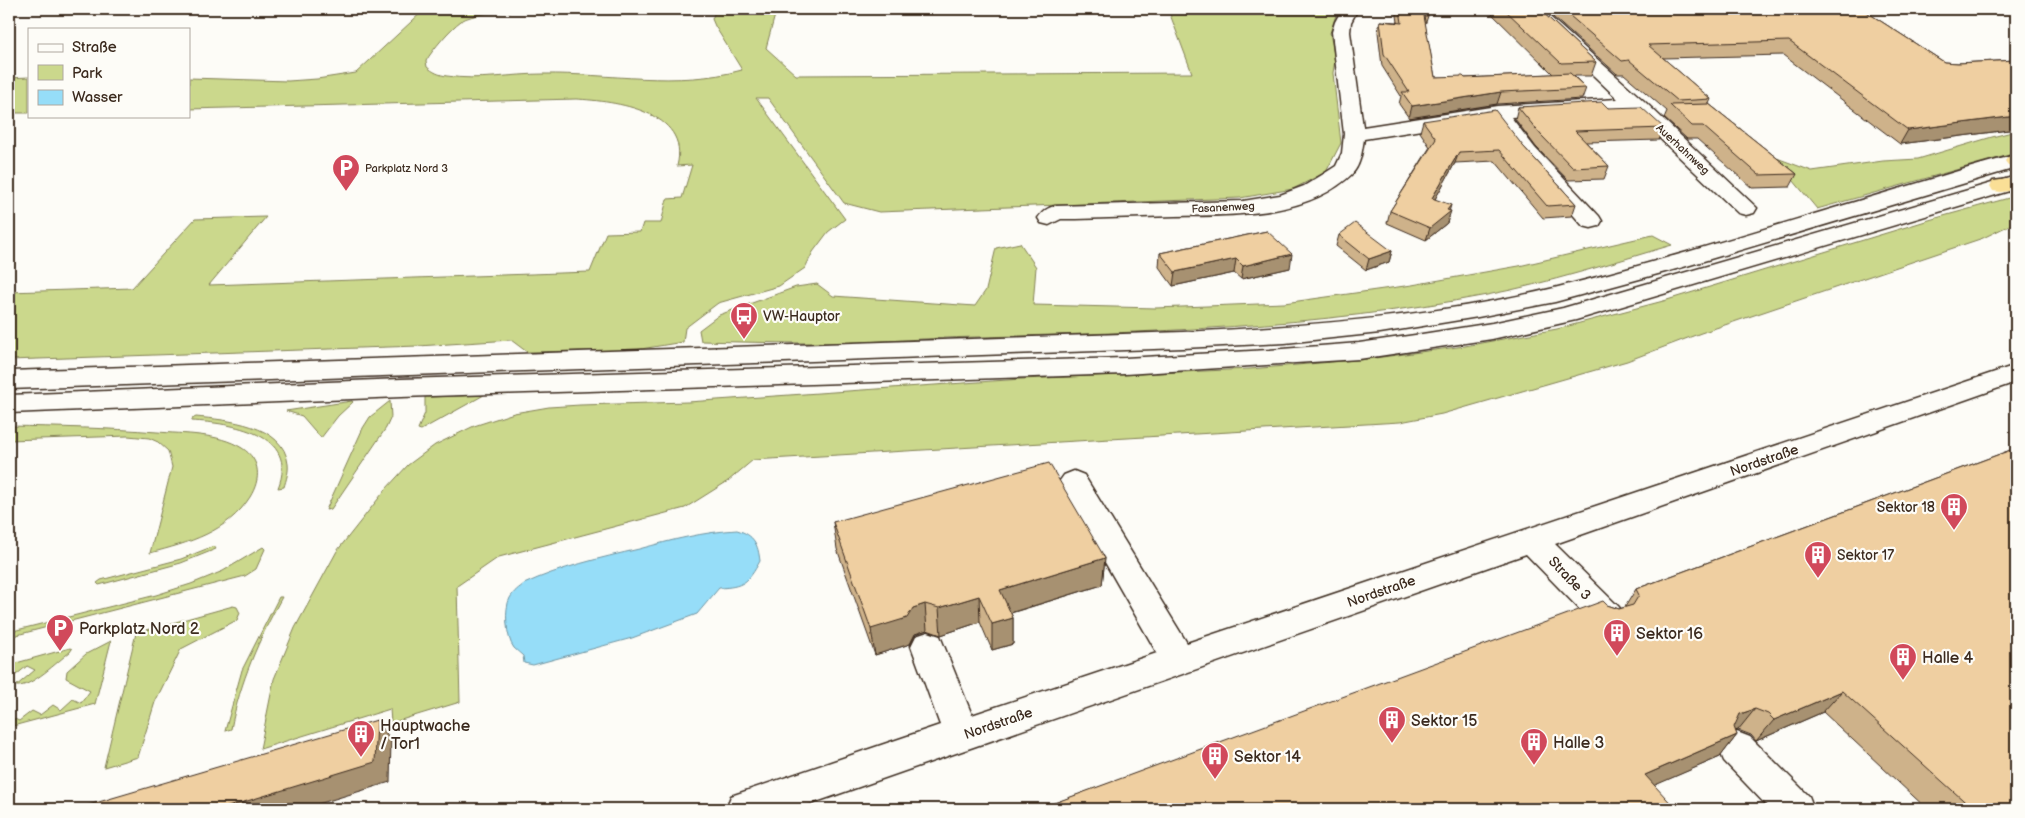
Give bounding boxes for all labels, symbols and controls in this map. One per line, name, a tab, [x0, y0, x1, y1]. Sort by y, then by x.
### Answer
legend	[28, 28, 190, 118]
text: Straße	[72, 38, 117, 57]
text: Park	[72, 64, 103, 83]
text: Wasser	[72, 88, 123, 107]
street label: Auerhahnweg	[1653, 121, 1712, 177]
parking icon: Parkplatz Nord 3	[331, 153, 361, 192]
place label: Parkplatz Nord 3	[365, 162, 448, 175]
street label: Fasanenweg	[1191, 199, 1255, 216]
bus stop icon: VW-Hauptor	[729, 301, 759, 340]
place label: VW-Hauptor	[763, 308, 841, 325]
street label: Nordstraße	[1728, 441, 1801, 480]
building icon: Sektor 18	[1939, 492, 1969, 531]
place label: Sektor 18	[1877, 499, 1935, 516]
building icon: Sektor 17	[1803, 540, 1833, 579]
place label: Sektor 17	[1837, 547, 1894, 564]
street label: Straße 3	[1545, 553, 1595, 604]
street label: Nordstraße	[1345, 572, 1418, 611]
parking icon: Parkplatz Nord 2	[45, 613, 75, 652]
building icon: Sektor 16	[1602, 618, 1632, 657]
place label: Parkplatz Nord 2	[79, 620, 200, 639]
place label: Sektor 16	[1636, 625, 1703, 644]
building icon: Halle 4	[1888, 642, 1918, 681]
place label: Halle 4	[1922, 649, 1974, 668]
street label: Nordstraße	[962, 704, 1035, 743]
building icon: Sektor 15	[1377, 705, 1407, 744]
place label: Sektor 15	[1411, 712, 1477, 731]
place label: Hauptwache / Tor1	[380, 717, 471, 754]
building icon: Hauptwache / Tor1	[346, 719, 376, 758]
building icon: Halle 3	[1519, 727, 1549, 766]
place label: Halle 3	[1553, 734, 1605, 753]
building icon: Sektor 14	[1200, 741, 1230, 780]
place label: Sektor 14	[1234, 748, 1301, 767]

